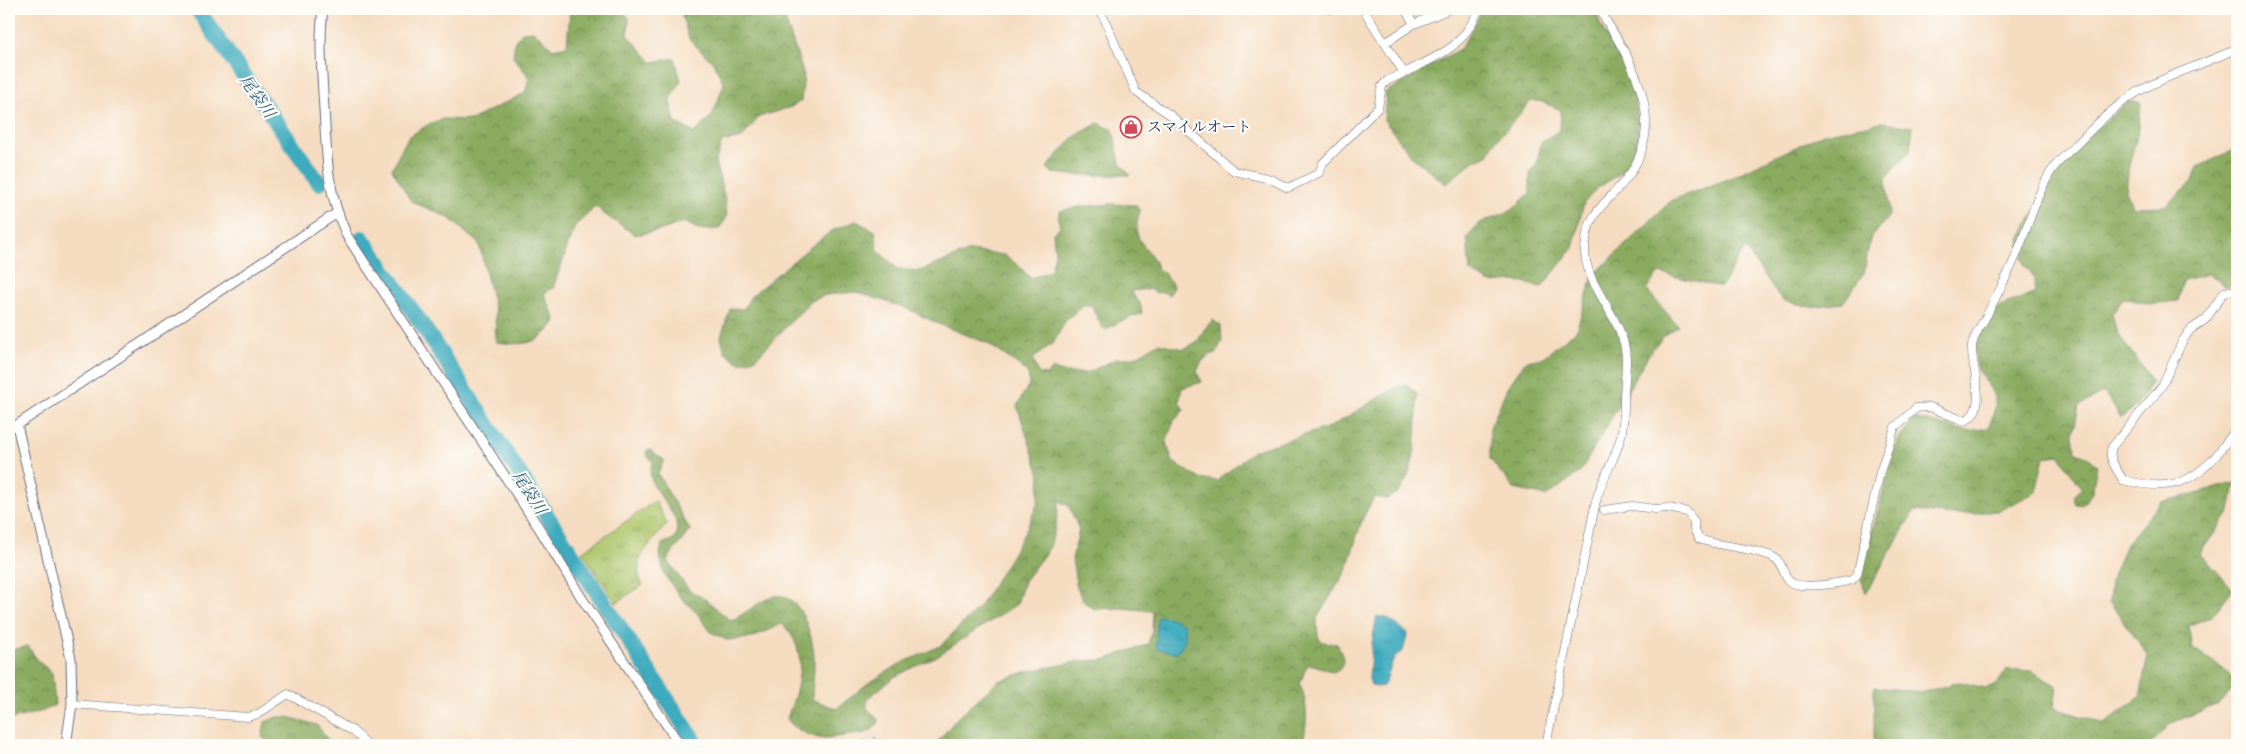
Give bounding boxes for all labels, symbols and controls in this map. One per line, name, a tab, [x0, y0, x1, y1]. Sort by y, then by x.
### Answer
water label: 尾袋川	[234, 71, 281, 124]
shop icon: スマイルオート	[1119, 115, 1143, 139]
place label: スマイルオート	[1147, 117, 1251, 137]
water label: 尾袋川	[507, 466, 553, 520]

